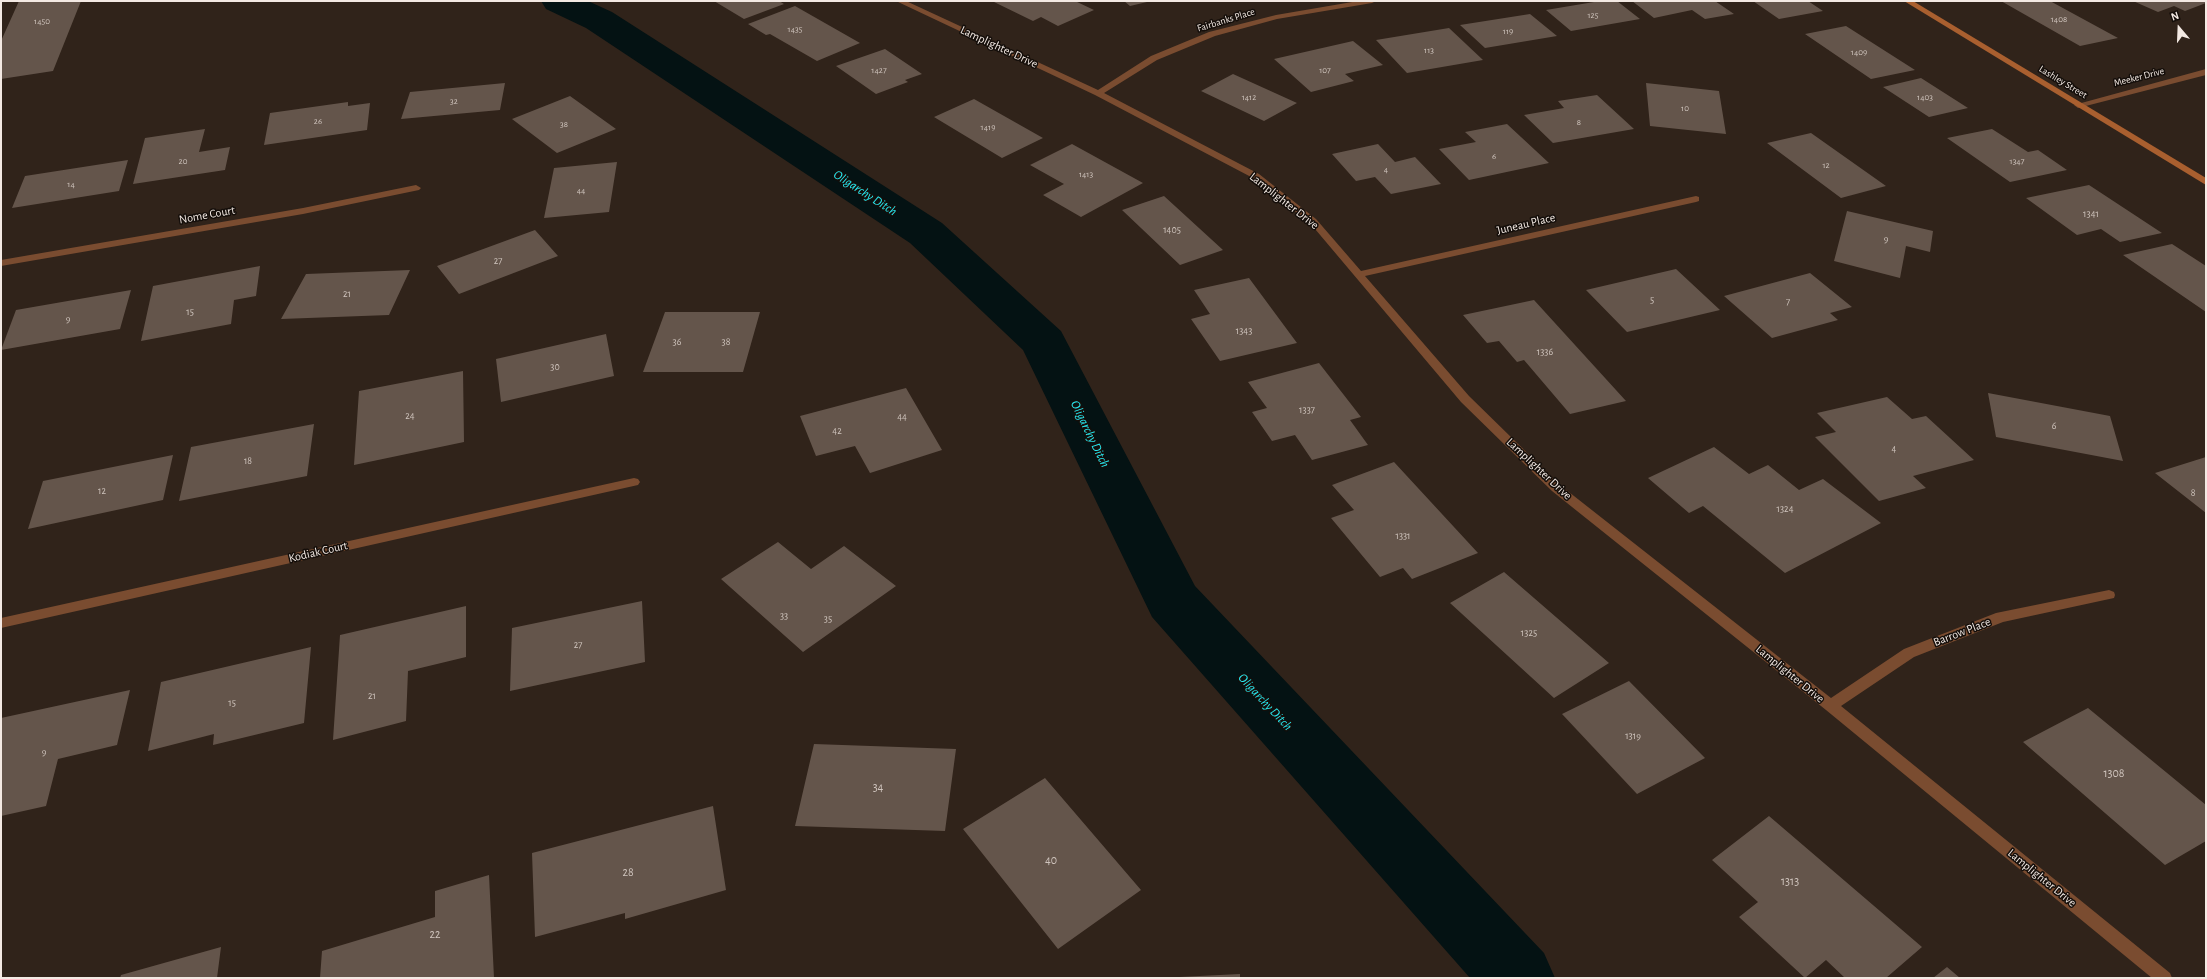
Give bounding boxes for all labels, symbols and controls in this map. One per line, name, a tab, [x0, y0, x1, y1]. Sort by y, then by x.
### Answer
street label: Fairbanks Place	[1196, 6, 1256, 34]
north arrow	[2159, 8, 2199, 48]
house number: 125	[1588, 10, 1598, 20]
text: N	[2170, 10, 2180, 23]
house number: 1408	[2051, 14, 2067, 24]
house number: 1450	[34, 16, 50, 26]
street label: Lamplighter Drive	[958, 23, 1040, 71]
house number: 1435	[788, 24, 802, 34]
house number: 119	[1503, 26, 1513, 36]
house number: 113	[1424, 45, 1434, 55]
house number: 1409	[1851, 47, 1867, 57]
street label: Lashley Street	[2037, 63, 2089, 101]
house number: 1427	[871, 65, 887, 75]
house number: 107	[1319, 65, 1331, 75]
street label: Meeker Drive	[2113, 65, 2165, 89]
house number: 1412	[1242, 92, 1256, 102]
house number: 1403	[1917, 92, 1933, 102]
house number: 32	[450, 96, 458, 106]
house number: 10	[1681, 103, 1689, 113]
house number: 26	[314, 116, 322, 126]
house number: 8	[1577, 117, 1581, 127]
house number: 38	[560, 119, 568, 129]
house number: 1419	[981, 122, 995, 132]
house number: 6	[1492, 151, 1496, 161]
house number: 20	[179, 156, 187, 166]
house number: 1347	[2010, 156, 2024, 166]
house number: 12	[1822, 160, 1830, 170]
house number: 4	[1384, 164, 1388, 174]
water label: Oligarchy Ditch	[830, 167, 900, 219]
house number: 1413	[1079, 169, 1093, 179]
street label: Lamplighter Drive	[1246, 169, 1322, 233]
house number: 14	[67, 179, 75, 189]
house number: 44	[577, 185, 585, 195]
street label: Nome Court	[178, 203, 236, 227]
house number: 1341	[2083, 208, 2099, 220]
street label: Juneau Place	[1495, 210, 1557, 238]
house number: 1405	[1163, 224, 1181, 236]
house number: 9	[1884, 233, 1888, 245]
house number: 27	[494, 255, 502, 267]
house number: 21	[343, 288, 351, 300]
house number: 5	[1650, 294, 1654, 306]
house number: 7	[1786, 296, 1790, 308]
house number: 15	[186, 306, 194, 318]
house number: 9	[66, 313, 70, 325]
house number: 1343	[1236, 325, 1252, 337]
house number: 36	[673, 336, 681, 348]
house number: 38	[722, 336, 730, 348]
house number: 1336	[1537, 346, 1553, 358]
house number: 30	[550, 361, 560, 373]
water label: Oligarchy Ditch	[1067, 398, 1113, 470]
house number: 1337	[1299, 404, 1315, 416]
house number: 24	[405, 410, 415, 422]
house number: 44	[897, 411, 907, 423]
house number: 6	[2052, 420, 2056, 432]
house number: 42	[832, 425, 842, 437]
street label: Lamplighter Drive	[1503, 435, 1575, 503]
house number: 4	[1892, 443, 1896, 455]
house number: 18	[244, 455, 252, 467]
house number: 12	[98, 485, 106, 497]
house number: 8	[2191, 487, 2195, 499]
house number: 1324	[1777, 503, 1793, 515]
house number: 1331	[1395, 530, 1411, 542]
street label: Kodiak Court	[287, 538, 349, 566]
house number: 33	[780, 610, 788, 622]
house number: 35	[824, 613, 832, 625]
street label: Barrow Place	[1931, 614, 1993, 650]
house number: 1325	[1521, 627, 1537, 639]
house number: 27	[574, 639, 582, 651]
street label: Lamplighter Drive	[1753, 642, 1827, 706]
water label: Oligarchy Ditch	[1235, 670, 1295, 734]
house number: 21	[368, 690, 376, 702]
house number: 15	[228, 697, 236, 709]
house number: 1319	[1625, 730, 1641, 742]
house number: 9	[42, 746, 46, 758]
house number: 1308	[2103, 766, 2125, 780]
house number: 34	[873, 780, 883, 794]
street label: Lamplighter Drive	[2005, 846, 2079, 910]
house number: 40	[1045, 853, 1057, 867]
house number: 28	[622, 865, 634, 879]
house number: 1313	[1781, 874, 1799, 888]
house number: 22	[430, 927, 440, 941]

